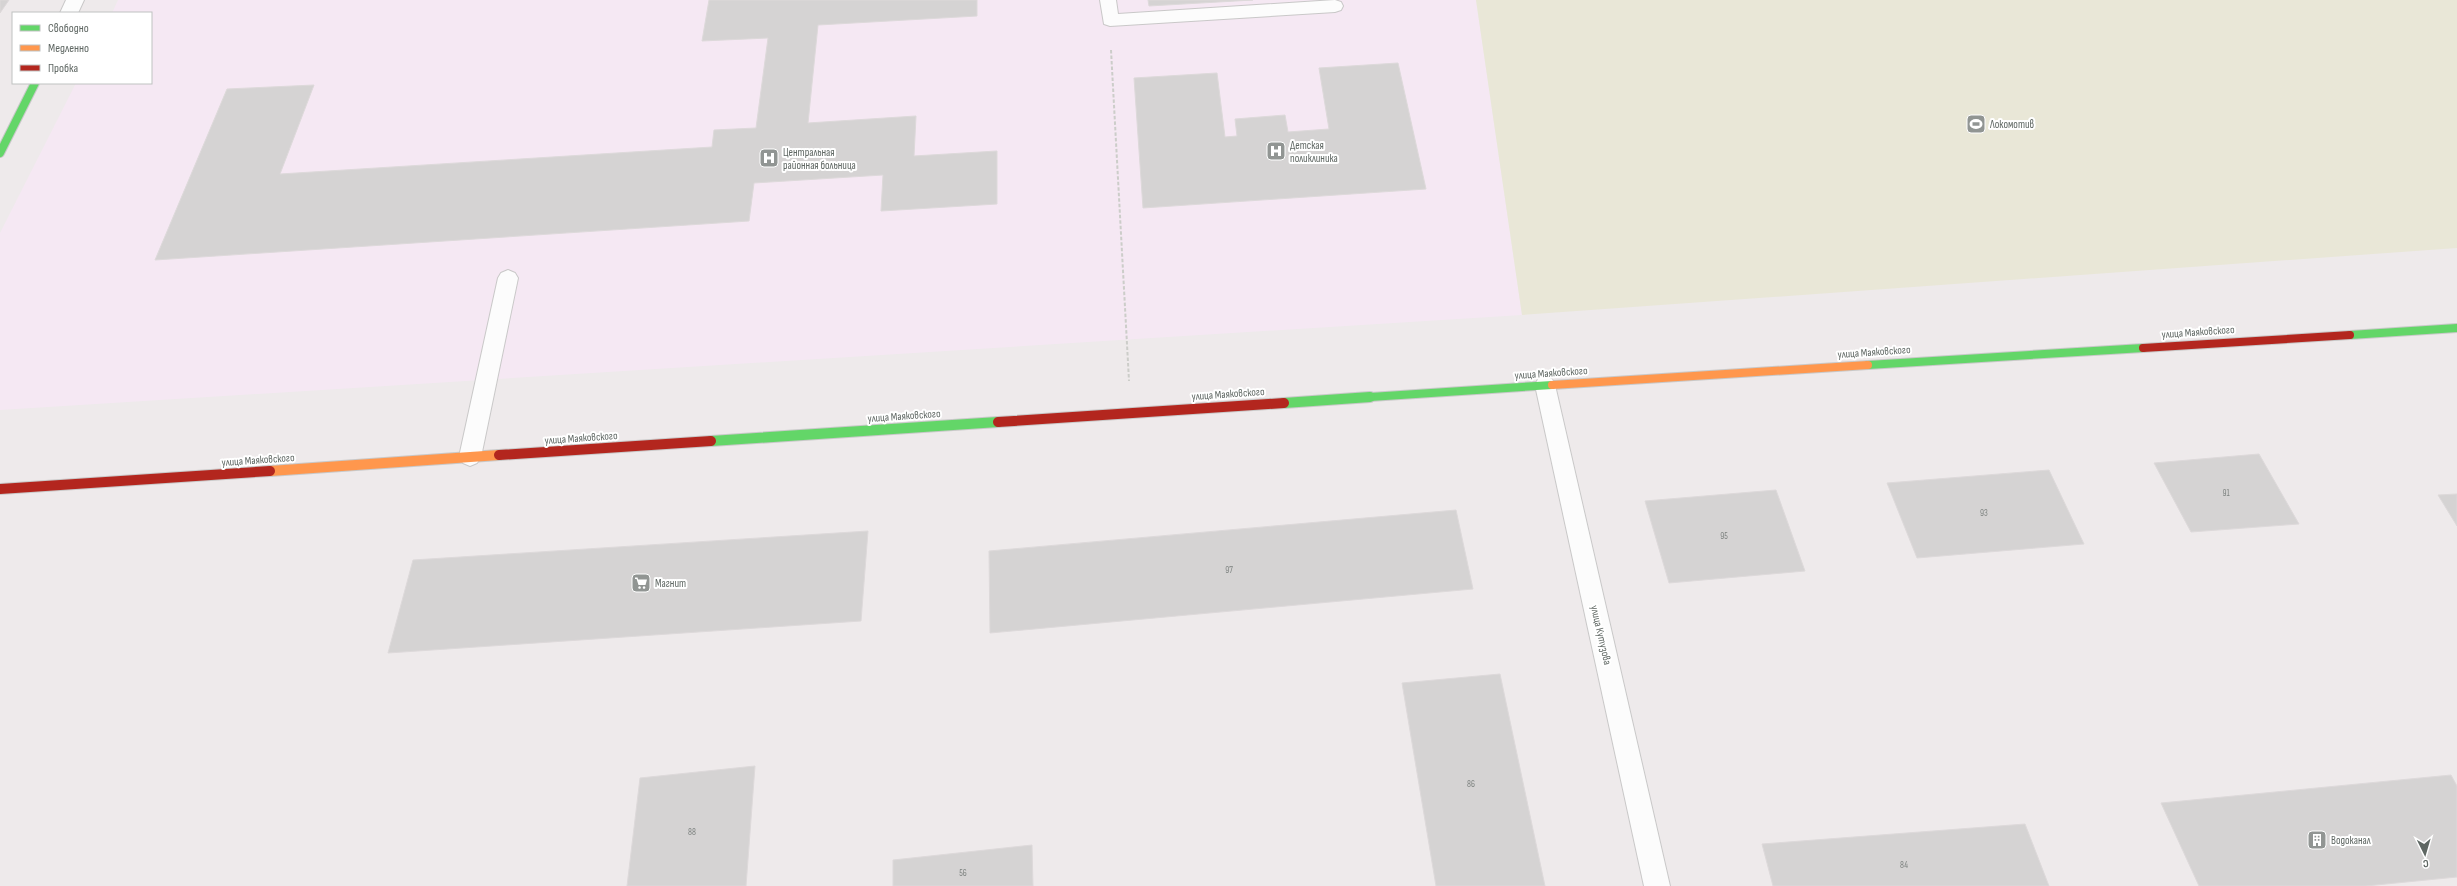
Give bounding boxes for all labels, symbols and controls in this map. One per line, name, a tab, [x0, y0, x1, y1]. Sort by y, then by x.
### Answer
legend	[12, 12, 152, 84]
text: Свободно	[48, 21, 89, 36]
text: Медленно	[48, 41, 89, 56]
text: Пробка	[48, 61, 79, 76]
sports icon: Локомотив	[1965, 113, 1987, 135]
place label: Локомотив	[1989, 118, 2035, 131]
place label: Детская поликлиника	[1290, 139, 1338, 165]
hospital icon: Детская поликлиника	[1265, 140, 1287, 162]
place label: Центральная районная больница	[783, 146, 856, 172]
hospital icon: Центральная районная больница	[758, 147, 780, 169]
street label: улица Маяковского	[2161, 323, 2235, 341]
street label: улица Маяковского	[1837, 343, 1911, 361]
street label: улица Маяковского	[1514, 364, 1588, 382]
street label: улица Маяковского	[1191, 385, 1265, 403]
street label: улица Маяковского	[867, 407, 941, 425]
street label: улица Маяковского	[544, 429, 618, 447]
street label: улица Маяковского	[221, 451, 295, 469]
house number: 91	[2222, 488, 2230, 499]
house number: 93	[1980, 508, 1988, 519]
house number: 95	[1720, 531, 1728, 542]
house number: 97	[1225, 565, 1233, 576]
supermarket icon: Магнит	[630, 572, 652, 594]
place label: Магнит	[655, 577, 686, 590]
street label: улица Кутузова	[1588, 604, 1614, 666]
house number: 86	[1467, 779, 1475, 790]
house number: 88	[688, 827, 696, 838]
building icon: Водоканал	[2306, 829, 2328, 851]
place label: Водоканал	[2331, 834, 2371, 847]
north arrow	[2405, 834, 2445, 874]
text: С	[2422, 857, 2429, 870]
house number: 84	[1900, 860, 1908, 871]
house number: 56	[959, 868, 967, 879]

